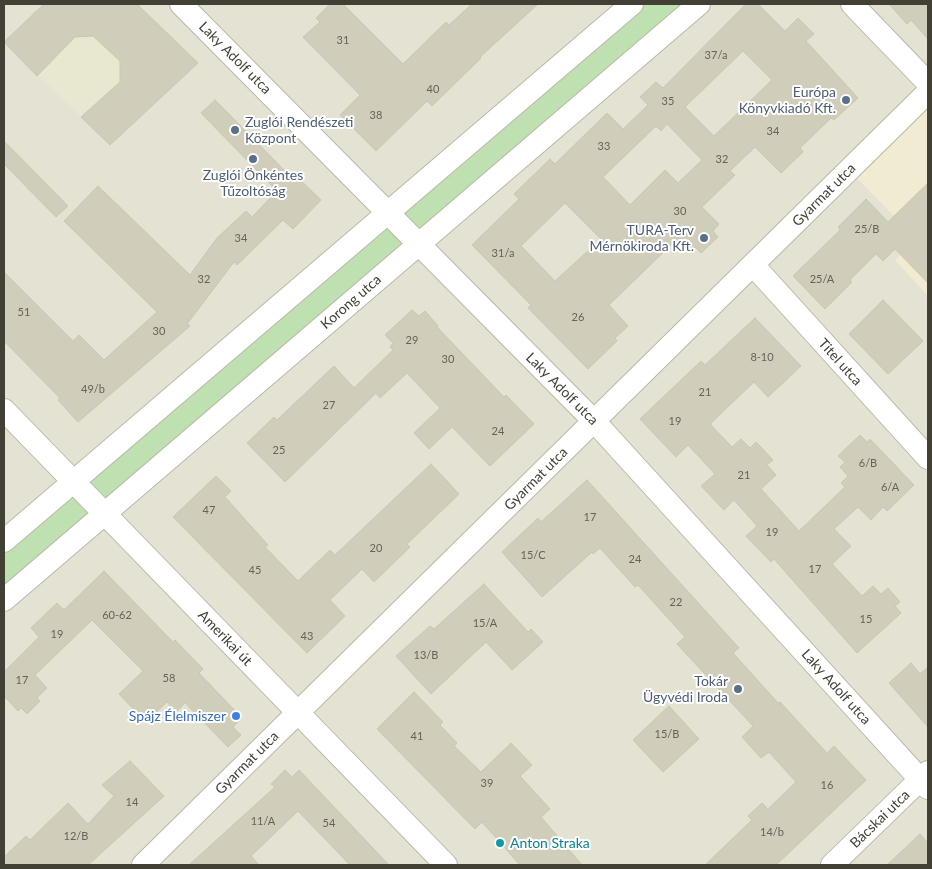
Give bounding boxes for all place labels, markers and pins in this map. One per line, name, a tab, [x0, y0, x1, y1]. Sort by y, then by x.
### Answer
place label: Európa Könyvkiadó Kft.	[739, 84, 836, 116]
marker: Európa Könyvkiadó Kft.	[840, 94, 852, 106]
place label: Zuglói Rendészeti Központ	[245, 114, 353, 146]
marker: Zuglói Rendészeti Központ	[229, 124, 241, 136]
marker: Zuglói Önkéntes Tűzoltóság	[247, 153, 259, 165]
place label: Zuglói Önkéntes Tűzoltóság	[203, 167, 303, 200]
place label: TURA-Terv Mérnökiroda Kft.	[590, 222, 694, 254]
marker: TURA-Terv Mérnökiroda Kft.	[698, 232, 710, 244]
place label: Tokár Ügyvédi Iroda	[643, 673, 728, 706]
marker: Tokár Ügyvédi Iroda	[732, 683, 744, 695]
place label: Spájz Élelmiszer	[129, 708, 226, 724]
marker: Spájz Élelmiszer	[230, 710, 242, 722]
place label: Anton Straka	[510, 835, 590, 851]
marker: Anton Straka	[494, 837, 506, 849]

